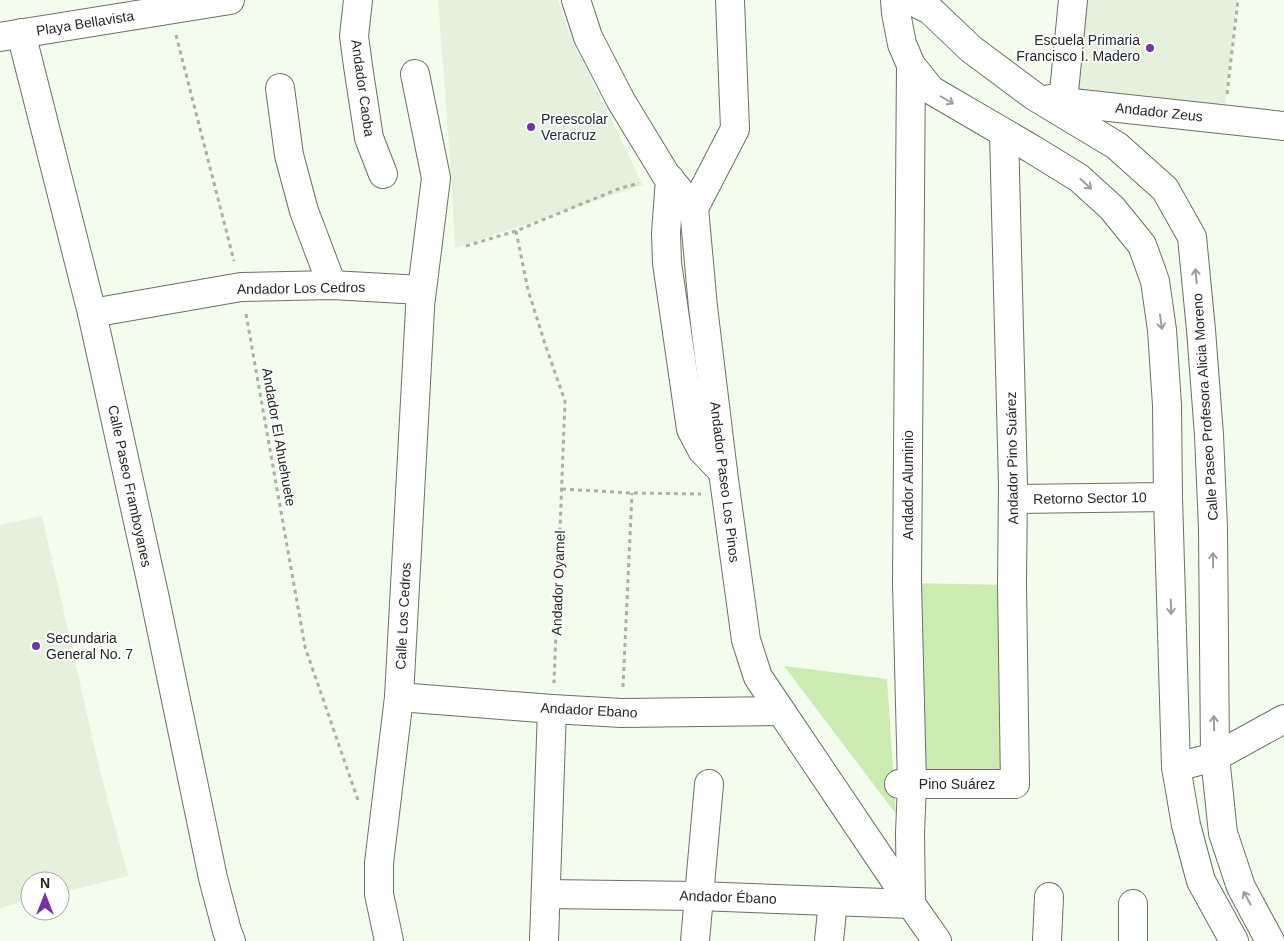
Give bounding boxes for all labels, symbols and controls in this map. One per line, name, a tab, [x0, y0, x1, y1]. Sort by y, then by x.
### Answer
street label: Playa Bellavista	[35, 7, 135, 39]
place label: Escuela Primaria Francisco I. Madero	[1016, 32, 1140, 64]
street label: Andador Caoba	[348, 38, 378, 138]
marker: Escuela Primaria Francisco I. Madero	[1144, 42, 1156, 54]
one-way arrow	[940, 95, 954, 105]
street label: Andador Zeus	[1114, 99, 1204, 125]
place label: Preescolar Veracruz	[541, 111, 608, 143]
marker: Preescolar Veracruz	[525, 121, 537, 133]
one-way arrow	[1080, 178, 1093, 190]
one-way arrow	[1191, 268, 1201, 284]
street label: Andador Los Cedros	[237, 279, 365, 297]
street label: Calle Paseo Profesora Alicia Moreno	[1189, 293, 1221, 521]
one-way arrow	[1156, 314, 1166, 330]
street label: Andador El Ahuehuete	[259, 367, 299, 508]
street label: Andador Pino Suárez	[1003, 391, 1021, 525]
street label: Andador Paseo Los Pinos	[707, 401, 743, 563]
street label: Calle Paseo Framboyanes	[105, 404, 155, 568]
street label: Andador Aluminio	[900, 430, 916, 540]
street label: Retorno Sector 10	[1033, 489, 1147, 507]
street label: Andador Oyamel	[548, 530, 568, 636]
one-way arrow	[1208, 553, 1218, 569]
street label: Calle Los Cedros	[392, 562, 414, 670]
one-way arrow	[1167, 598, 1176, 614]
place label: Secundaria General No. 7	[46, 630, 133, 662]
marker: Secundaria General No. 7	[30, 640, 42, 652]
street label: Andador Ebano	[540, 699, 638, 721]
one-way arrow	[1210, 715, 1219, 731]
street label: Pino Suárez	[919, 776, 995, 792]
north arrow	[20, 871, 70, 921]
text: N	[40, 875, 50, 891]
street label: Andador Ébano	[679, 887, 777, 907]
one-way arrow	[1242, 891, 1251, 906]

